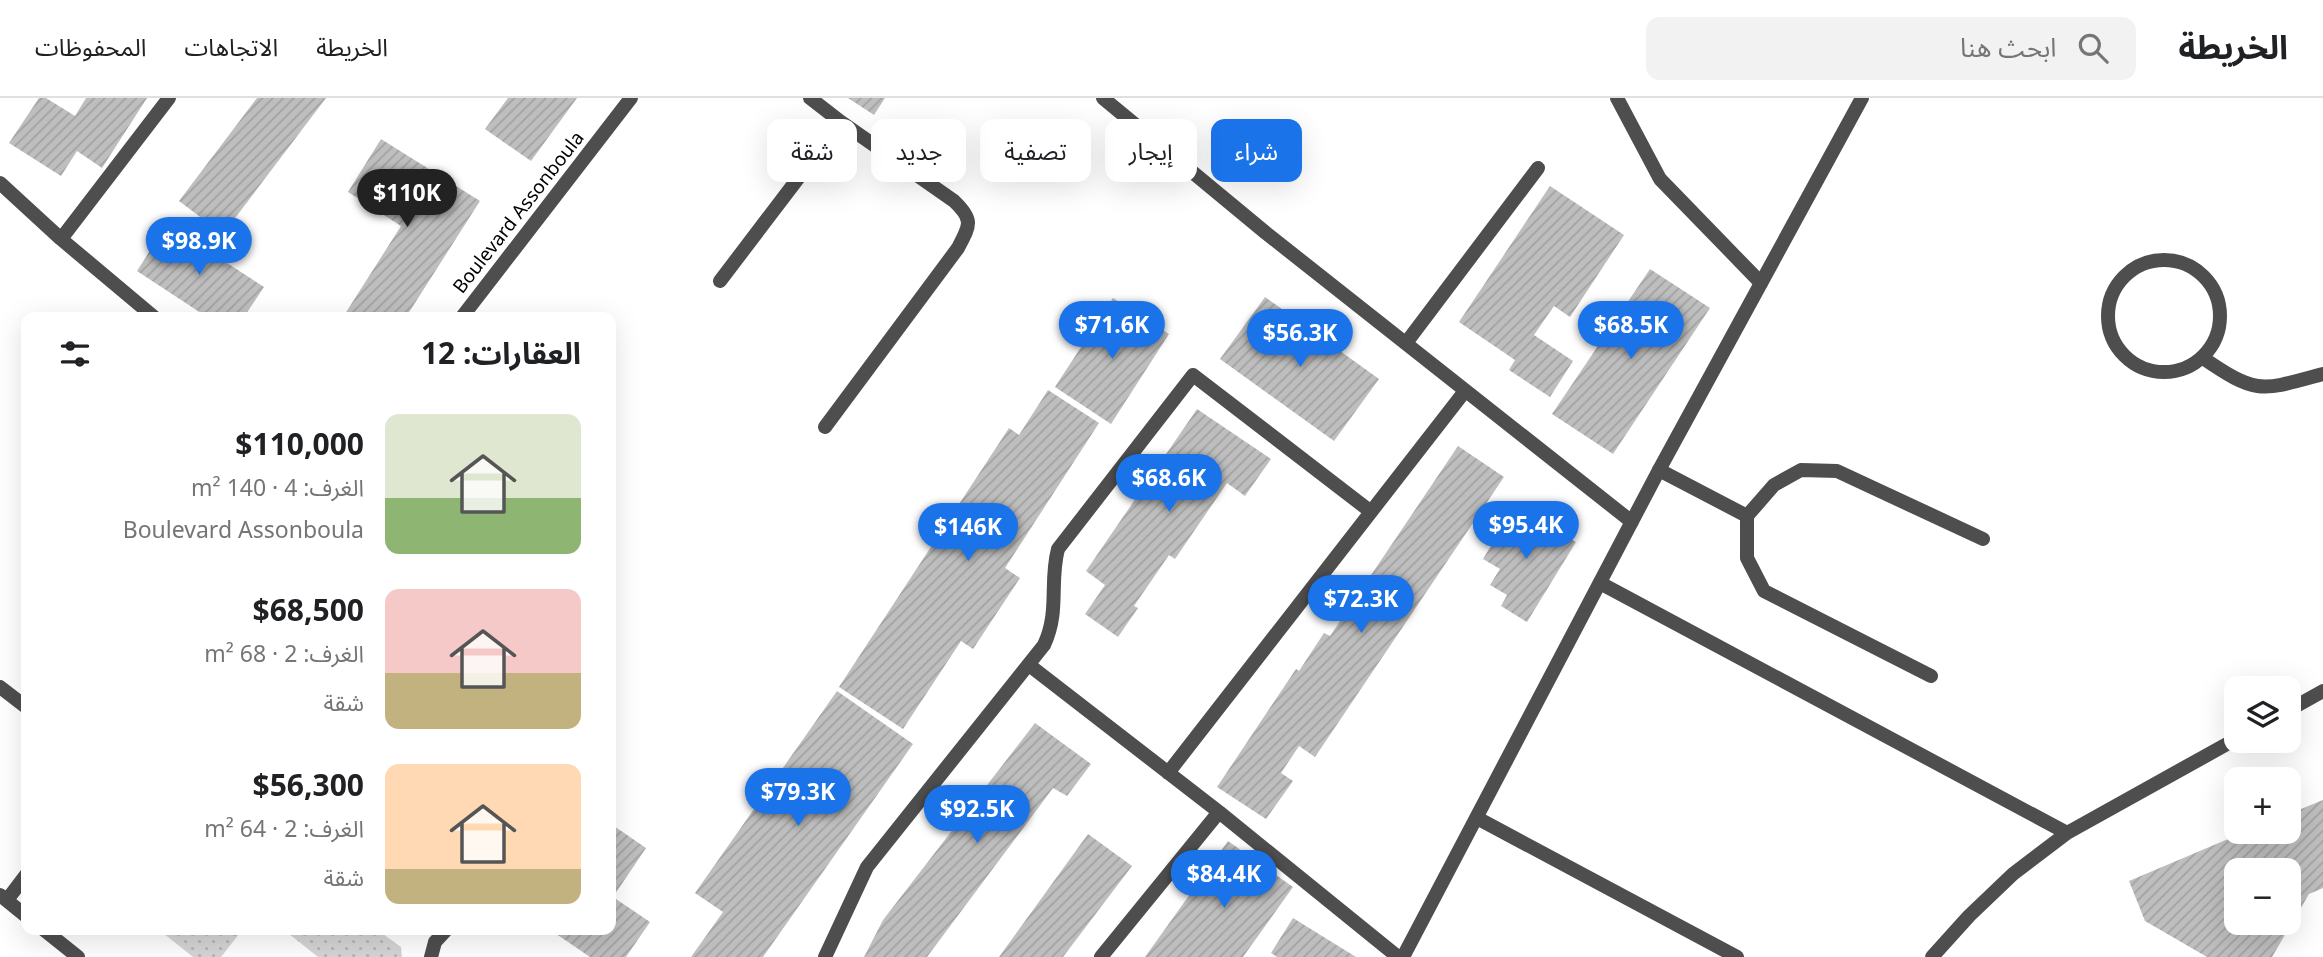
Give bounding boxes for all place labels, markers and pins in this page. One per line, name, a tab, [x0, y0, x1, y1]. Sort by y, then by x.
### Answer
pin: $110K	[358, 170, 456, 229]
pin: $98.9K	[142, 218, 256, 277]
pin: $71.6K	[1055, 302, 1169, 361]
pin: $68.5K	[1574, 302, 1688, 361]
pin: $56.3K	[1243, 310, 1357, 369]
pin: $68.6K	[1112, 454, 1226, 514]
pin: $95.4K	[1469, 502, 1583, 561]
pin: $146K	[919, 504, 1017, 563]
pin: $72.3K	[1304, 575, 1418, 635]
pin: $79.3K	[741, 768, 855, 828]
pin: $92.5K	[920, 786, 1034, 845]
pin: $84.4K	[1167, 850, 1281, 910]

